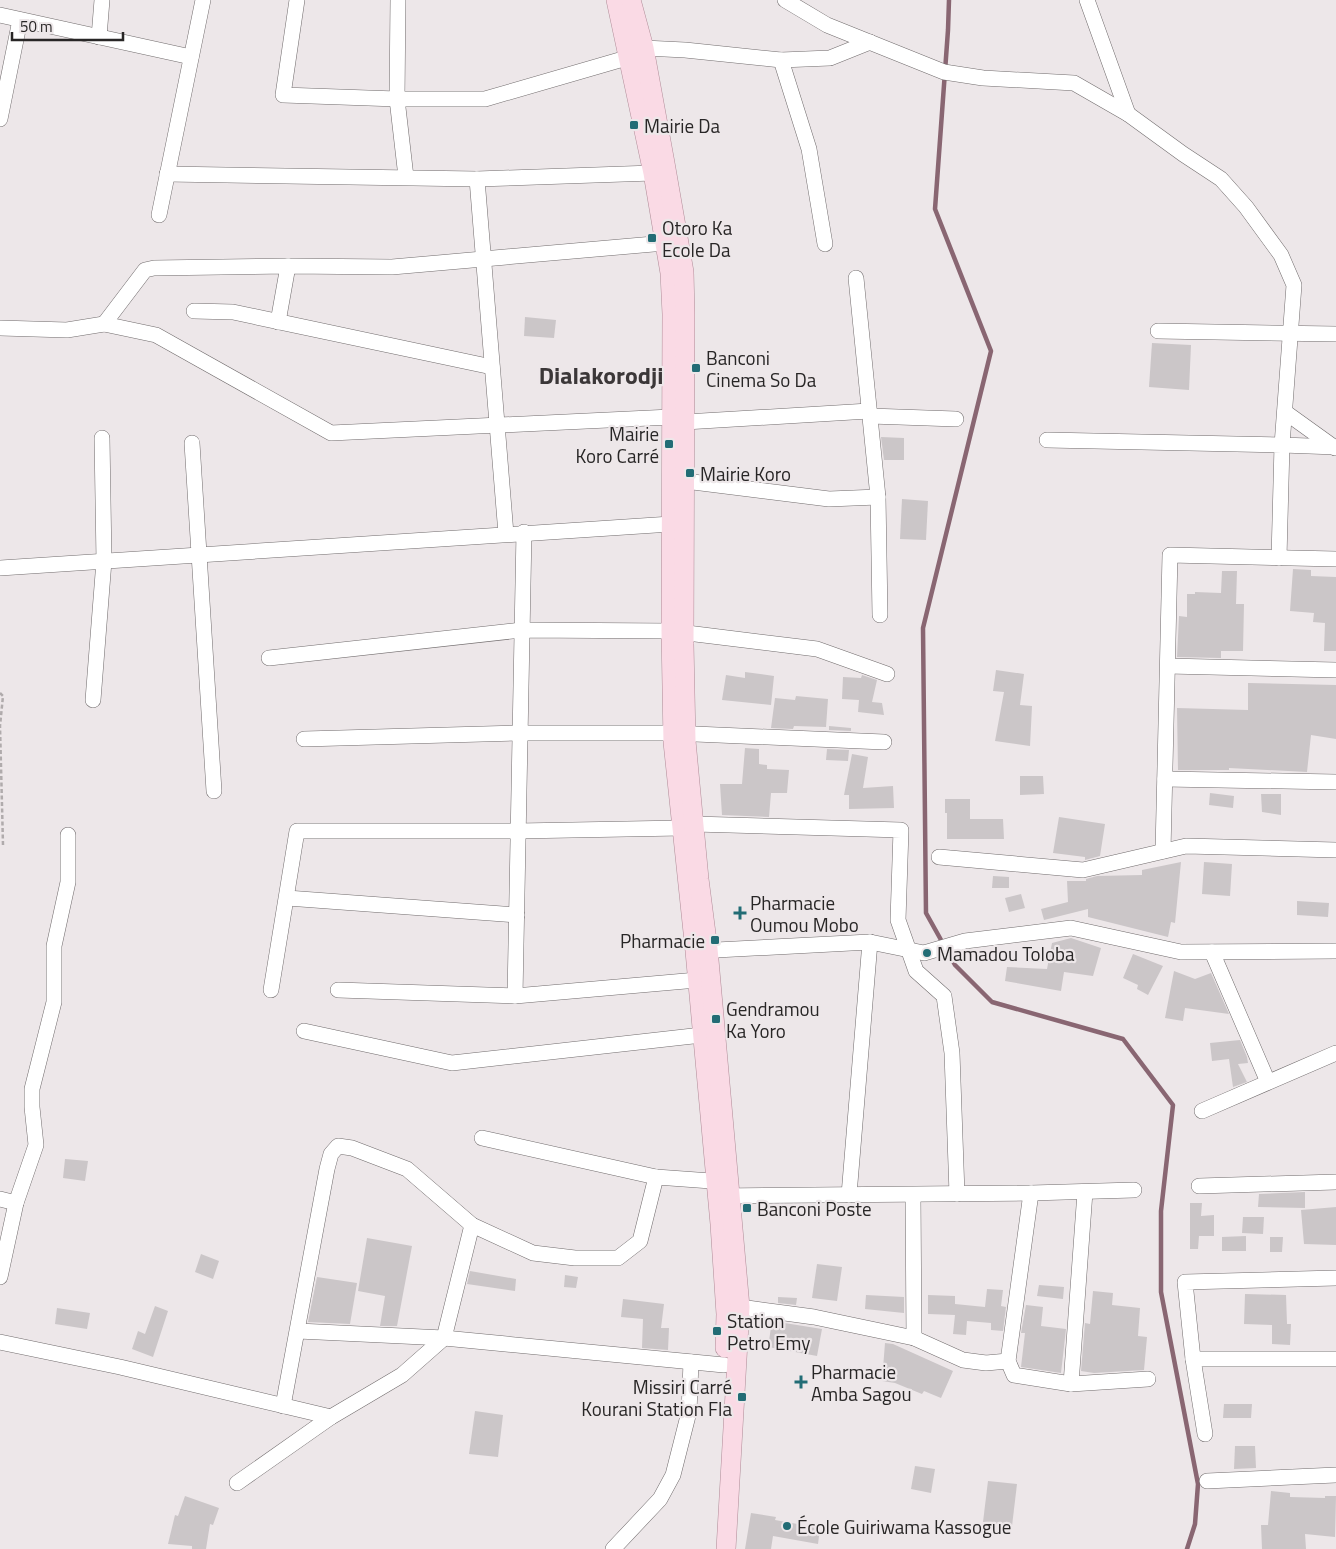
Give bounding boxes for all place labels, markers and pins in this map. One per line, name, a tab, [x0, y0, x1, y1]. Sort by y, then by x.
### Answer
place label: Mairie Da	[644, 111, 720, 140]
marker: Mairie Da	[628, 119, 640, 131]
place label: Otoro Ka Ecole Da	[662, 213, 733, 264]
marker: Otoro Ka Ecole Da	[646, 232, 658, 244]
place label: Banconi Cinema So Da	[706, 343, 817, 394]
marker: Banconi Cinema So Da	[690, 362, 702, 374]
place label: Mairie Koro Carré	[575, 419, 659, 470]
marker: Mairie Koro Carré	[663, 438, 675, 450]
place label: Mairie Koro	[700, 459, 791, 488]
marker: Mairie Koro	[684, 467, 696, 479]
place label: Pharmacie Oumou Mobo	[750, 888, 859, 939]
marker: Pharmacie Oumou Mobo	[734, 907, 746, 919]
place label: Pharmacie	[620, 926, 705, 955]
marker: Pharmacie	[709, 934, 721, 946]
place label: Mamadou Toloba	[937, 939, 1075, 968]
marker: Mamadou Toloba	[921, 947, 933, 959]
place label: Gendramou Ka Yoro	[726, 994, 820, 1045]
marker: Gendramou Ka Yoro	[710, 1013, 722, 1025]
place label: Banconi Poste	[757, 1194, 872, 1223]
marker: Banconi Poste	[741, 1202, 753, 1214]
place label: Station Petro Emy	[727, 1306, 810, 1357]
marker: Station Petro Emy	[711, 1325, 723, 1337]
place label: Pharmacie Amba Sagou	[811, 1357, 912, 1408]
place label: Missiri Carré Kourani Station Fla	[581, 1372, 732, 1423]
marker: Pharmacie Amba Sagou	[795, 1376, 807, 1388]
marker: Missiri Carré Kourani Station Fla	[736, 1391, 748, 1403]
place label: École Guiriwama Kassogue	[797, 1512, 1011, 1541]
marker: École Guiriwama Kassogue	[781, 1520, 793, 1532]

